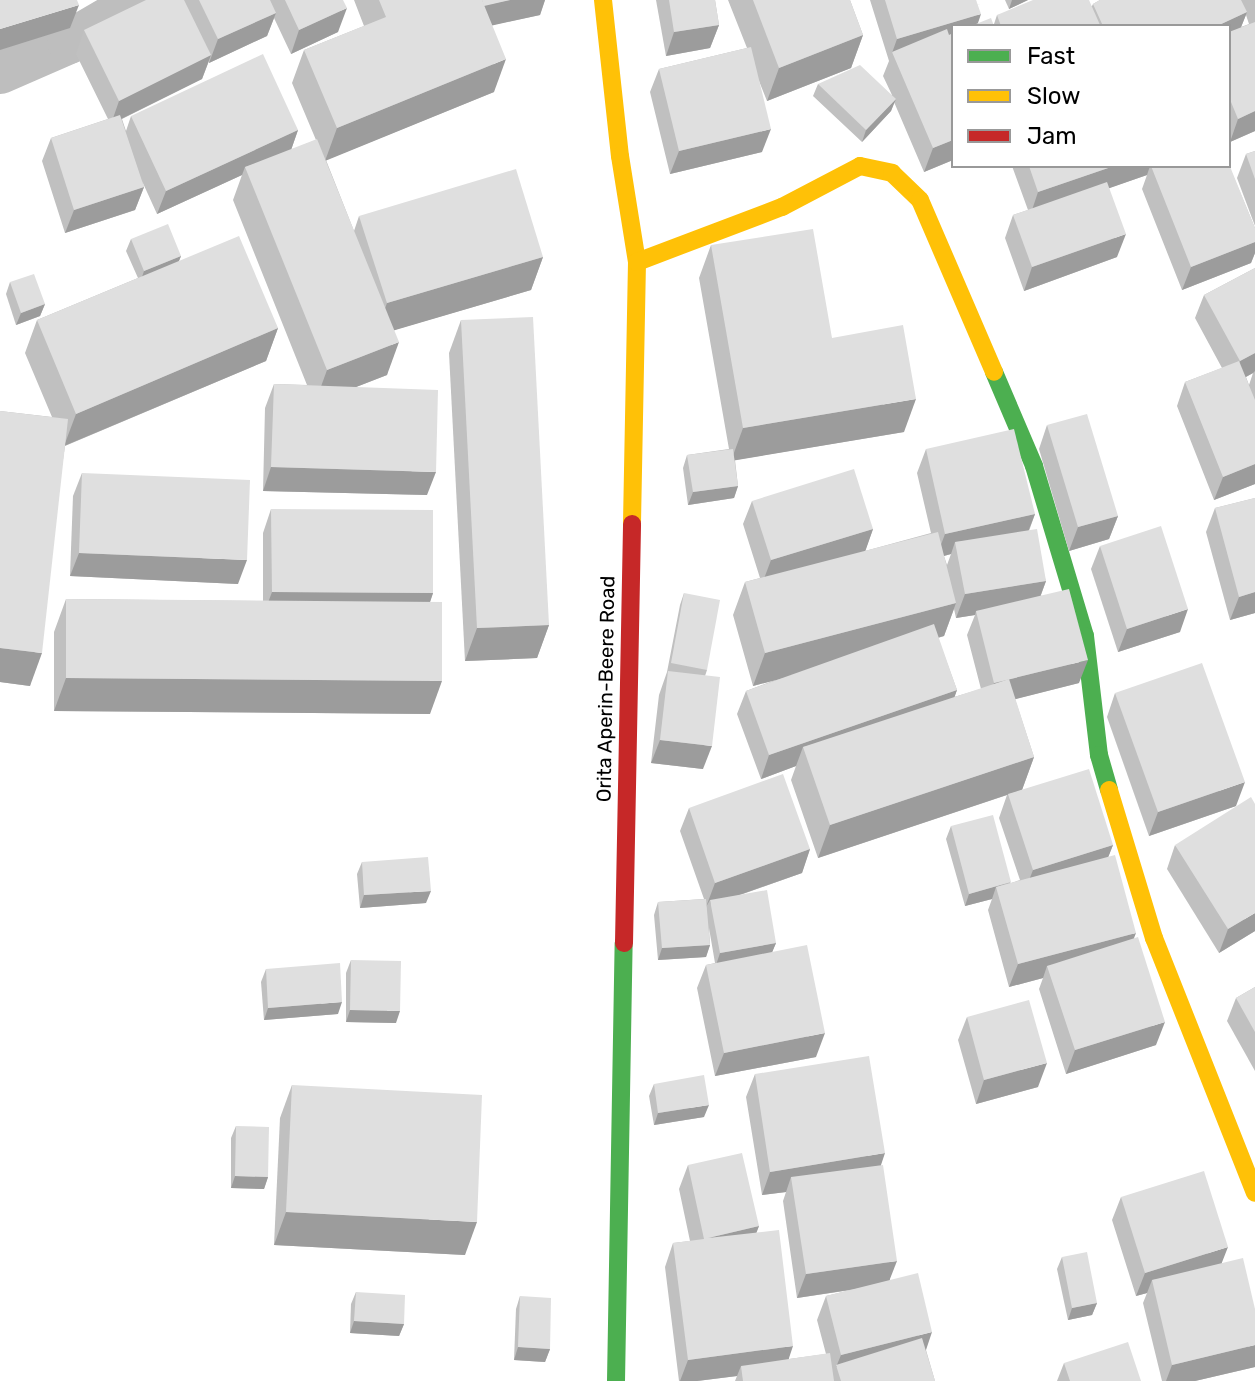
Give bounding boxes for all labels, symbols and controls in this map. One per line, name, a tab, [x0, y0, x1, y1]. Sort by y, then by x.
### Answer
legend	[951, 24, 1231, 168]
text: Fast	[1027, 42, 1075, 70]
text: Slow	[1027, 82, 1080, 110]
text: Jam	[1027, 122, 1077, 150]
street label: Orita Aperin-Beere Road	[592, 575, 620, 803]

